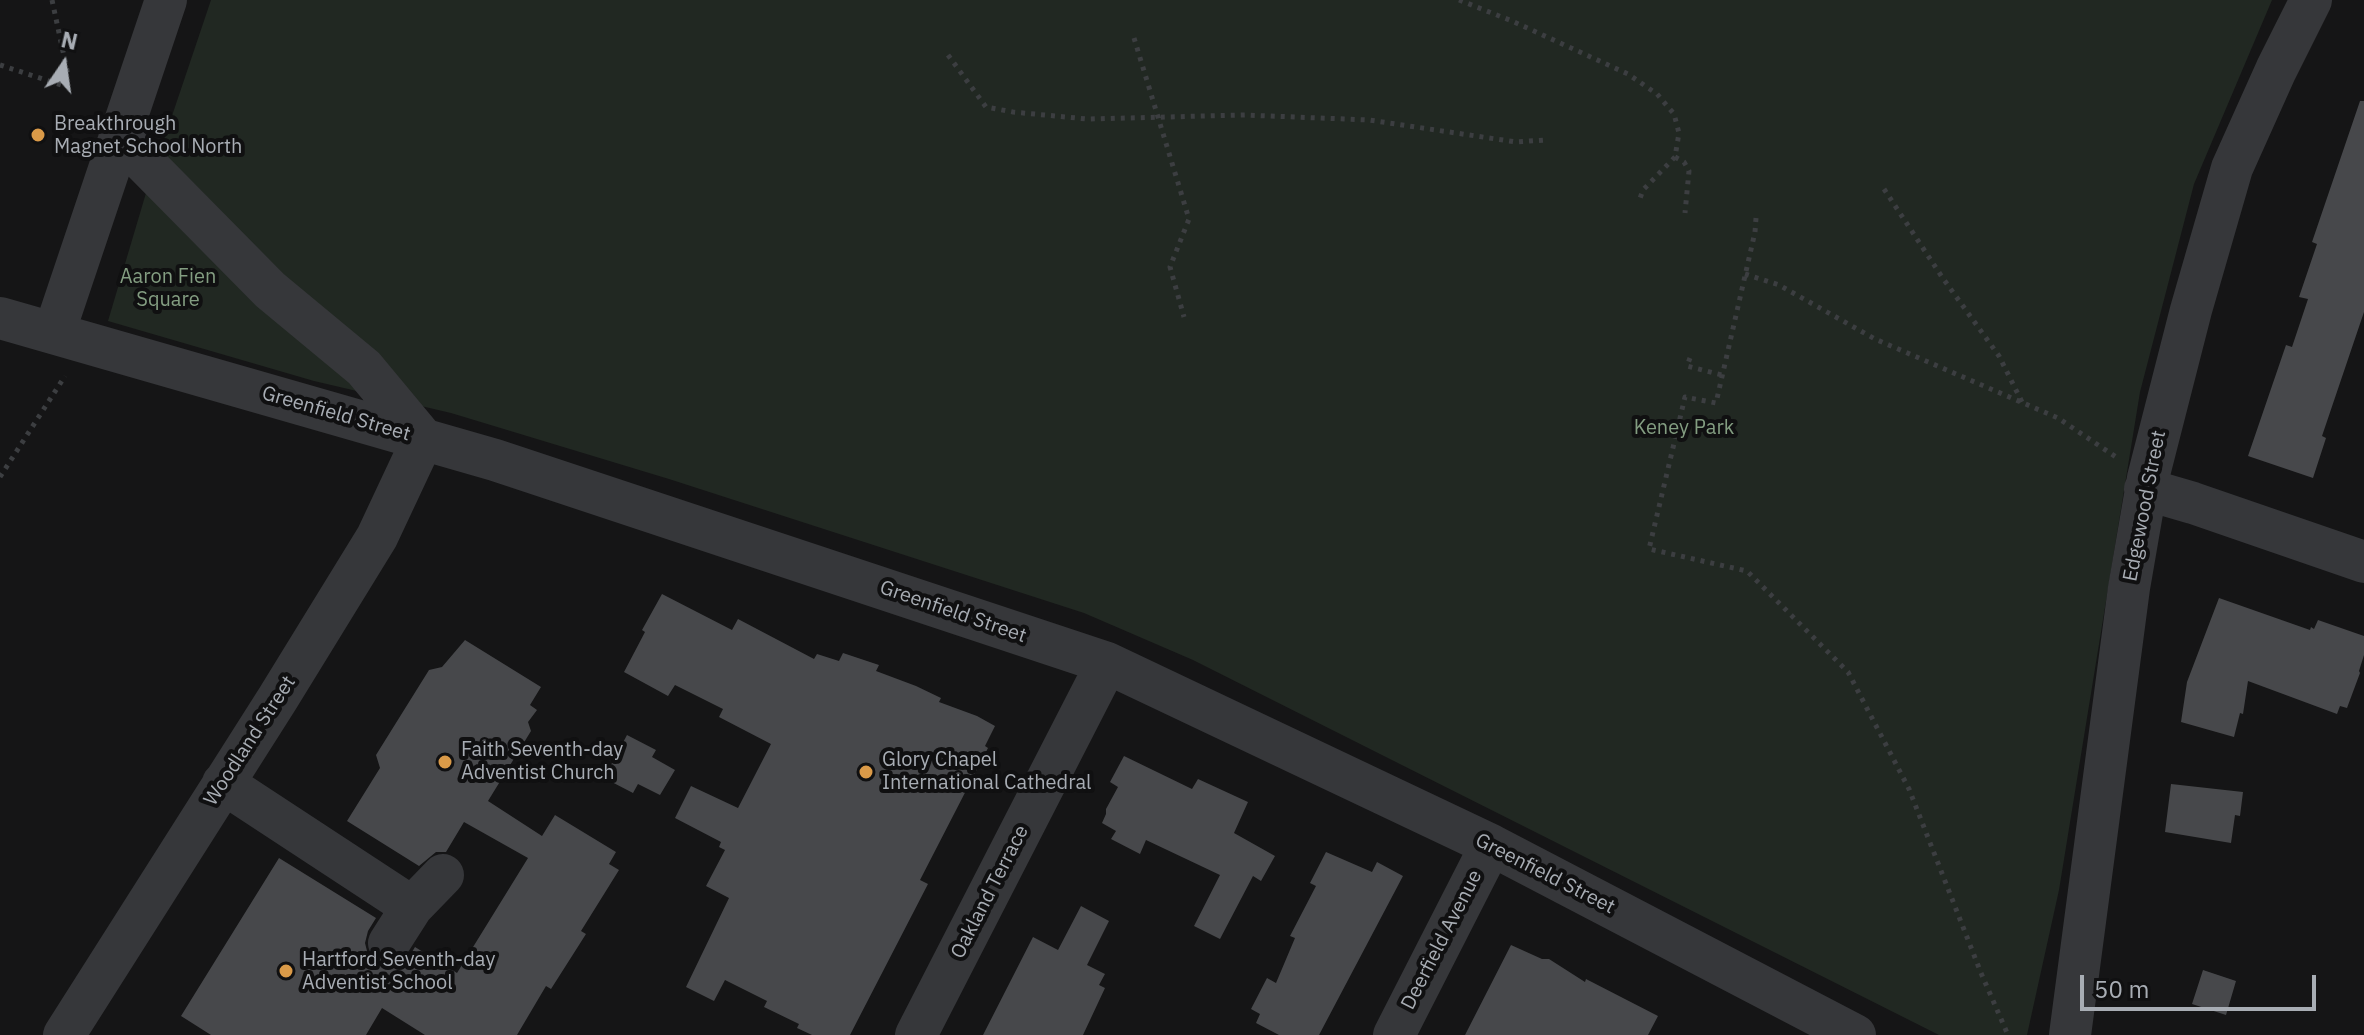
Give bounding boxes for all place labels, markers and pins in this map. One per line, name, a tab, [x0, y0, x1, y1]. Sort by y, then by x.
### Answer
place label: Breakthrough Magnet School North	[54, 112, 242, 159]
marker: Breakthrough Magnet School North	[29, 126, 47, 144]
place label: Faith Seventh-day Adventist Church	[461, 738, 623, 785]
place label: Glory Chapel International Cathedral	[882, 748, 1092, 795]
marker: Faith Seventh-day Adventist Church	[436, 753, 454, 771]
marker: Glory Chapel International Cathedral	[857, 763, 875, 781]
place label: Hartford Seventh-day Adventist School	[302, 948, 495, 995]
marker: Hartford Seventh-day Adventist School	[277, 962, 295, 980]

